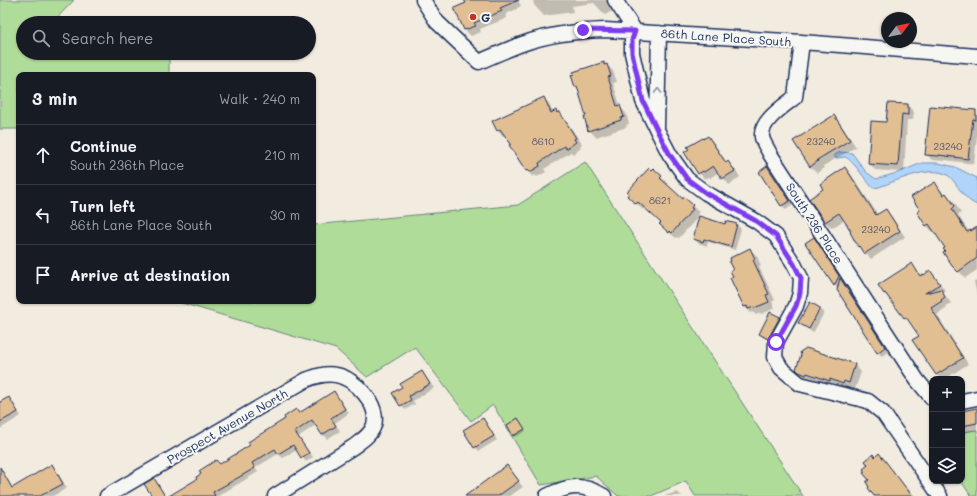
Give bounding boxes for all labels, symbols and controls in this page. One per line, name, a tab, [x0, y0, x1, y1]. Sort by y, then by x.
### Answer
place label: G	[481, 9, 490, 25]
marker: G	[468, 12, 478, 22]
north arrow	[881, 12, 917, 48]
search box	[16, 16, 316, 60]
route end	[574, 21, 592, 39]
street label: 86th Lane Place South	[660, 24, 792, 50]
icon: search	[30, 27, 52, 49]
text: Search here	[62, 28, 153, 48]
text: 3 min	[32, 87, 77, 109]
one-way arrow	[653, 88, 662, 94]
text: Walk · 240 m	[219, 90, 300, 107]
house number: 8610	[532, 134, 554, 148]
house number: 23240	[806, 134, 836, 148]
text: Continue	[70, 136, 137, 156]
house number: 23240	[933, 139, 963, 153]
icon: ahead	[32, 144, 54, 166]
text: 210 m	[264, 146, 300, 163]
text: South 236th Place	[70, 156, 184, 173]
street label: South 236 Place	[783, 179, 847, 267]
house number: 8621	[649, 193, 671, 207]
text: Turn left	[70, 196, 135, 216]
icon: left	[32, 204, 54, 226]
text: 30 m	[270, 206, 300, 223]
text: 86th Lane Place South	[70, 216, 212, 233]
house number: 23240	[861, 222, 891, 236]
icon: arrive	[32, 264, 54, 286]
text: Arrive at destination	[70, 265, 230, 285]
route start	[767, 333, 785, 351]
map controls	[929, 376, 965, 484]
button: +	[929, 376, 965, 412]
street label: Prospect Avenue North	[164, 385, 290, 467]
button: −	[929, 412, 965, 448]
button: layers	[929, 448, 965, 484]

